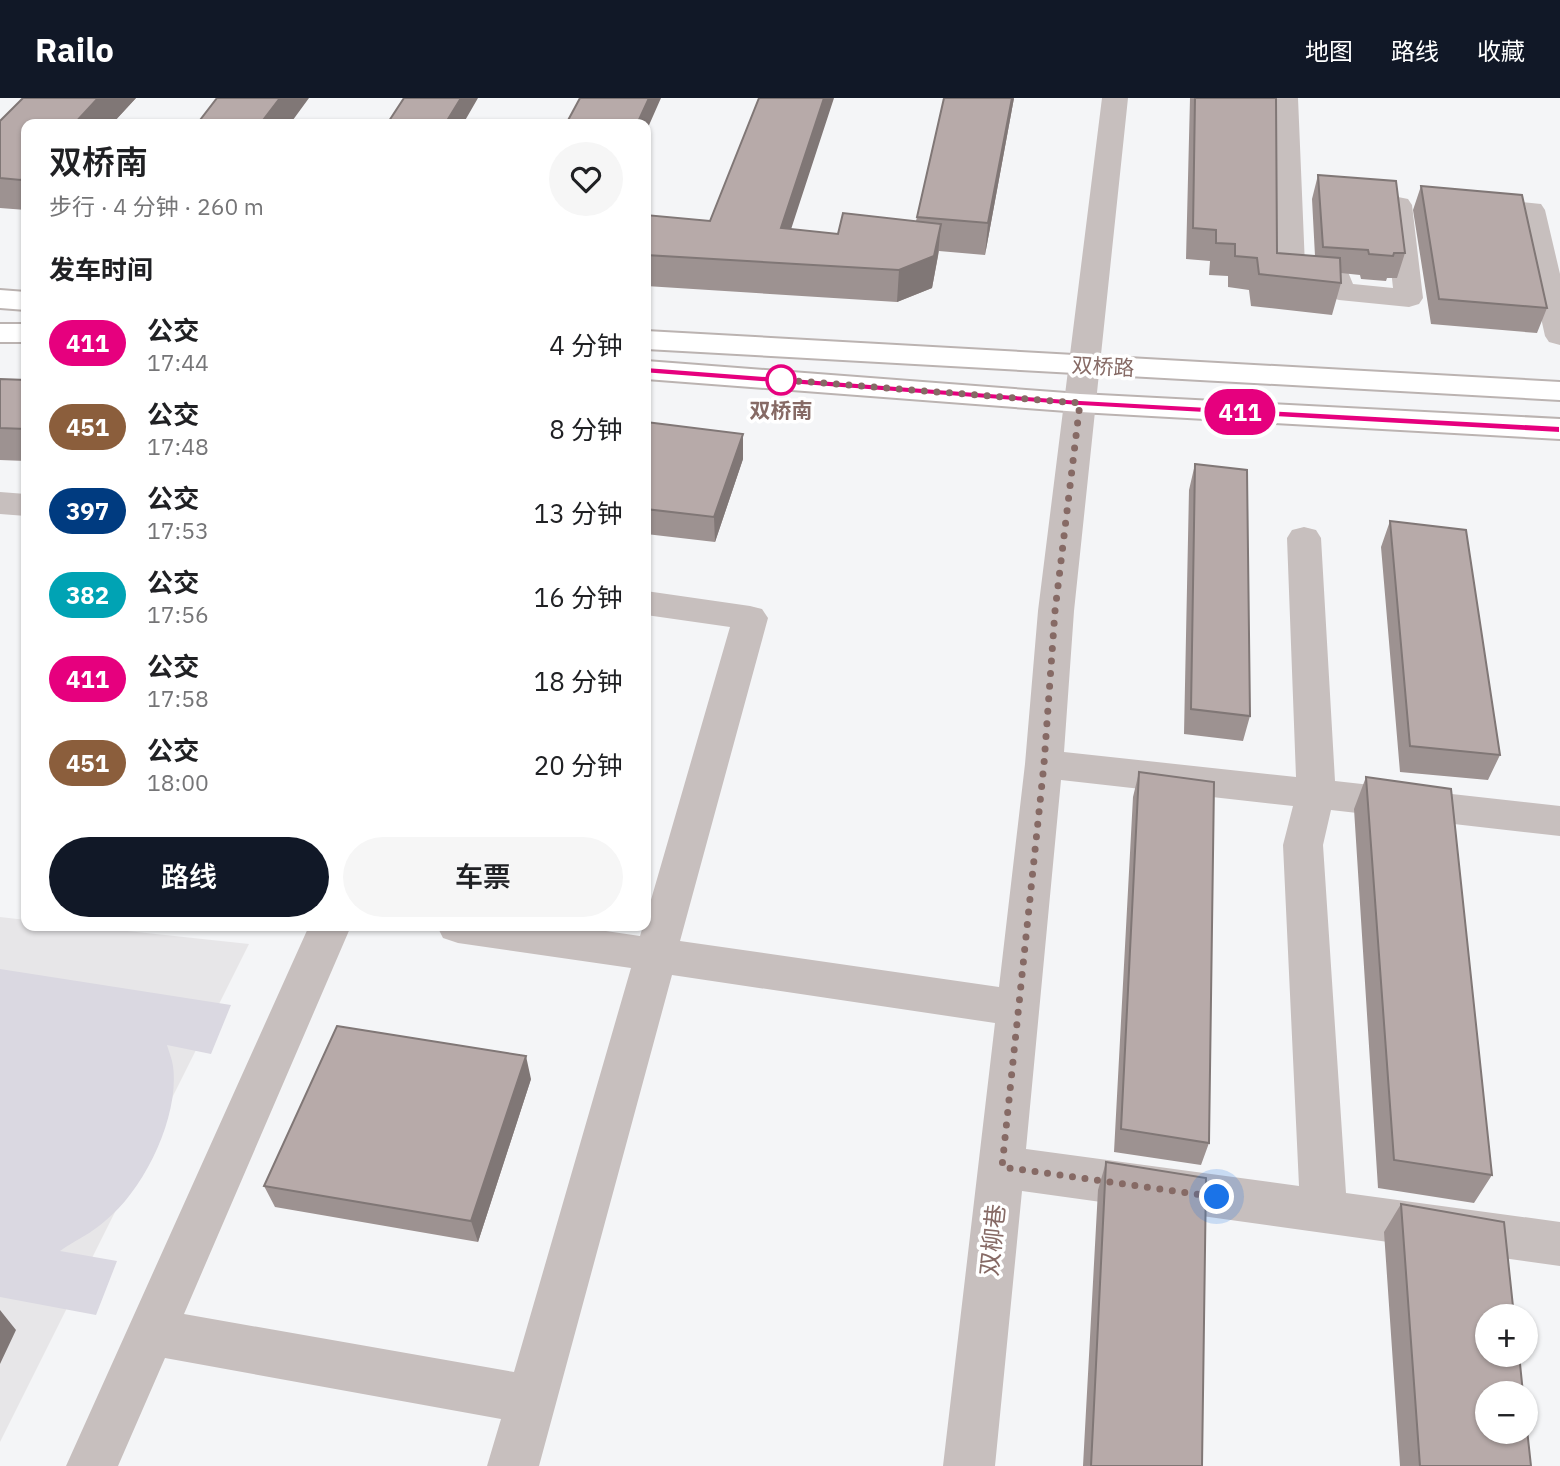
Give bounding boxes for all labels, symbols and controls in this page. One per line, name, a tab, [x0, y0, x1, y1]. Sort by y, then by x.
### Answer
text: Railo	[35, 28, 114, 71]
text: 地图	[1305, 35, 1353, 67]
text: 路线	[1391, 35, 1439, 67]
text: 收藏	[1477, 35, 1525, 67]
text: 双桥南	[49, 140, 148, 183]
button: heart	[549, 142, 623, 216]
text: 步行 · 4 分钟 · 260 m	[49, 191, 264, 221]
text: 发车时间	[49, 252, 153, 286]
text: 公交	[147, 313, 199, 347]
text: 411	[66, 327, 109, 359]
text: 4 分钟	[549, 328, 623, 362]
text: 17:44	[147, 347, 209, 377]
street label: 双桥路	[1071, 350, 1135, 382]
marker: 双桥南	[766, 365, 796, 395]
line badge: 411	[1200, 389, 1280, 435]
place label: 双桥南	[750, 396, 813, 424]
text: 411	[1218, 396, 1262, 428]
text: 公交	[147, 397, 199, 431]
text: 451	[66, 411, 109, 443]
text: 8 分钟	[549, 412, 623, 446]
text: 17:48	[147, 431, 209, 461]
text: 公交	[147, 481, 199, 515]
text: 397	[66, 495, 109, 527]
text: 13 分钟	[534, 496, 623, 530]
text: 17:53	[147, 515, 209, 545]
text: 公交	[147, 565, 199, 599]
text: 382	[66, 579, 109, 611]
text: 16 分钟	[534, 580, 623, 614]
text: 17:56	[147, 599, 209, 629]
text: 公交	[147, 649, 199, 683]
text: 411	[66, 663, 109, 695]
text: 18 分钟	[534, 664, 623, 698]
text: 17:58	[147, 683, 209, 713]
text: 公交	[147, 733, 199, 767]
text: 451	[66, 747, 109, 779]
text: 20 分钟	[534, 748, 623, 782]
text: 18:00	[147, 767, 209, 797]
button: 路线	[49, 837, 329, 917]
button: 车票	[343, 837, 623, 917]
your location	[1199, 1179, 1234, 1214]
street label: 双柳巷	[972, 1202, 1012, 1277]
map controls	[1475, 1304, 1538, 1444]
button: +	[1475, 1304, 1538, 1367]
button: −	[1475, 1381, 1538, 1444]

